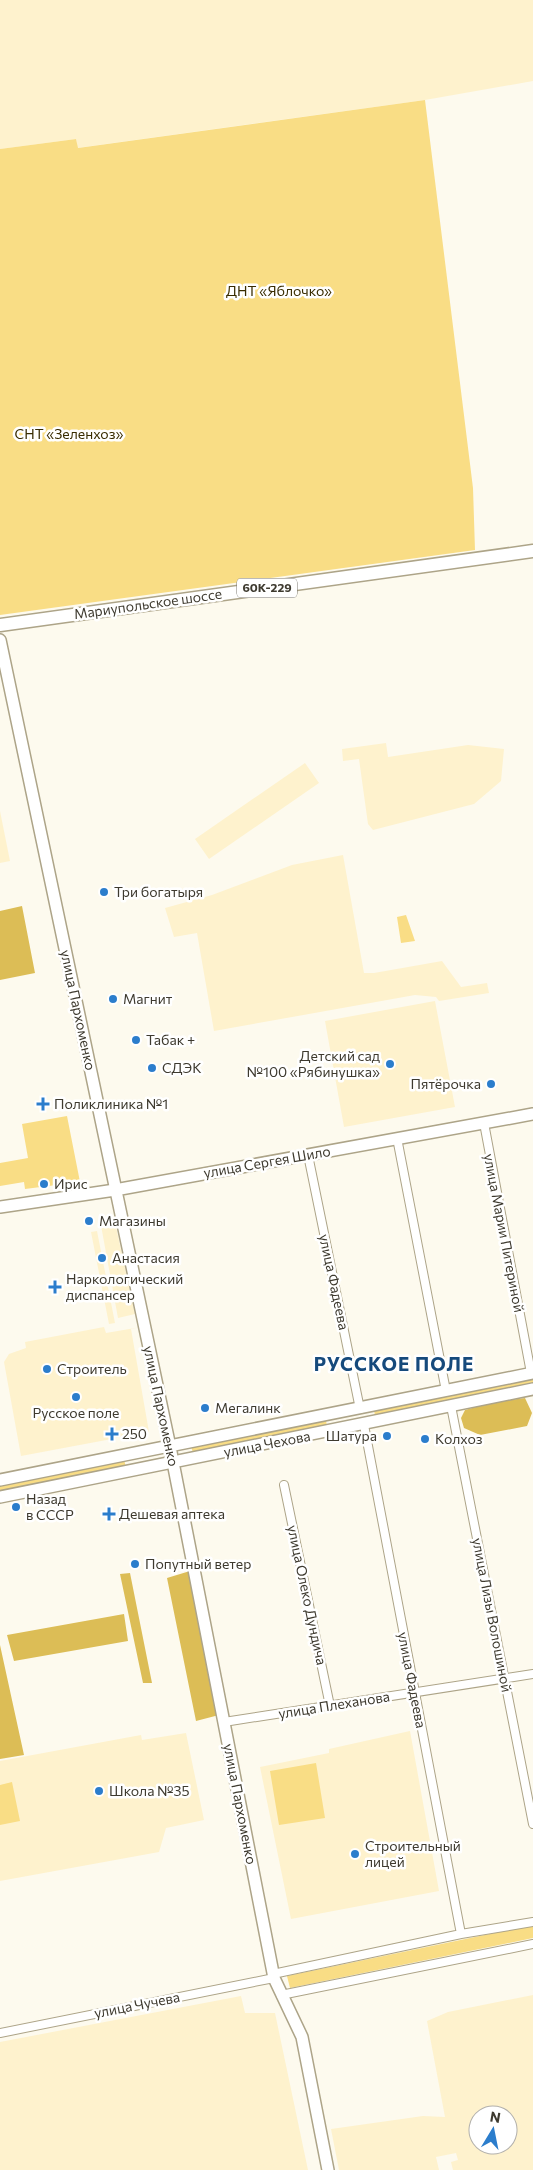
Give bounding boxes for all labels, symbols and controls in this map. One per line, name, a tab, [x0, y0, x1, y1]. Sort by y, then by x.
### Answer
park label: ДНТ «Яблочко»	[226, 282, 332, 299]
park label: СНТ «Зеленхоз»	[15, 425, 123, 442]
road number: 60К-229	[237, 578, 297, 598]
street label: Мариупольское шоссе	[73, 585, 223, 622]
place label: Три богатыря	[114, 883, 203, 900]
marker: Три богатыря	[98, 886, 110, 898]
street label: улица Пархоменко	[57, 948, 100, 1072]
place label: Магнит	[123, 990, 173, 1007]
marker: Магнит	[107, 993, 119, 1005]
place label: Табак +	[146, 1031, 195, 1048]
marker: Табак +	[130, 1034, 142, 1046]
place label: Детский сад №100 «Рябинушка»	[247, 1047, 380, 1080]
marker: Детский сад №100 «Рябинушка»	[384, 1058, 396, 1070]
place label: СДЭК	[162, 1059, 202, 1076]
marker: СДЭК	[146, 1062, 158, 1074]
place label: Пятёрочка	[411, 1075, 481, 1092]
marker: Пятёрочка	[485, 1078, 497, 1090]
place label: Поликлиника №1	[54, 1095, 168, 1112]
marker: Поликлиника №1	[36, 1097, 50, 1111]
street label: улица Сергея Шило	[202, 1142, 332, 1181]
street label: улица Марии Питериной	[481, 1152, 528, 1314]
place label: Ирис	[54, 1175, 88, 1192]
marker: Ирис	[38, 1178, 50, 1190]
place label: Магазины	[99, 1212, 166, 1229]
marker: Магазины	[83, 1215, 95, 1227]
street label: улица Фадеева	[316, 1232, 353, 1332]
place label: Анастасия	[112, 1249, 180, 1266]
marker: Анастасия	[96, 1252, 108, 1264]
place label: Наркологический диспансер	[66, 1270, 183, 1303]
marker: Наркологический диспансер	[48, 1280, 62, 1294]
street label: улица Пархоменко	[140, 1344, 183, 1468]
district label: РУССКОЕ ПОЛЕ	[314, 1352, 474, 1375]
place label: Строитель	[57, 1360, 127, 1377]
marker: Строитель	[41, 1363, 53, 1375]
marker: Русское поле	[70, 1391, 82, 1403]
place label: Мегалинк	[215, 1399, 281, 1416]
marker: Мегалинк	[199, 1402, 211, 1414]
place label: Русское поле	[33, 1404, 119, 1421]
place label: 250	[122, 1425, 147, 1442]
street label: улица Чехова	[222, 1427, 312, 1460]
place label: Шатура	[326, 1427, 377, 1444]
marker: 250	[106, 1428, 118, 1440]
marker: Шатура	[381, 1430, 393, 1442]
place label: Колхоз	[435, 1430, 483, 1447]
marker: Колхоз	[419, 1433, 431, 1445]
place label: Назад в СССР	[26, 1490, 74, 1523]
marker: Назад в СССР	[10, 1501, 22, 1513]
place label: Дешевая аптека	[119, 1505, 225, 1522]
marker: Дешевая аптека	[103, 1508, 115, 1520]
street label: улица Олеко Дундича	[284, 1523, 331, 1667]
street label: улица Лизы Волошиной	[469, 1536, 516, 1694]
place label: Попутный ветер	[145, 1555, 251, 1572]
marker: Попутный ветер	[129, 1558, 141, 1570]
street label: улица Фадеева	[395, 1630, 430, 1730]
street label: улица Плеханова	[277, 1687, 391, 1722]
street label: улица Пархоменко	[220, 1742, 261, 1866]
place label: Школа №35	[109, 1782, 190, 1799]
marker: Школа №35	[93, 1785, 105, 1797]
place label: Строительный лицей	[365, 1837, 461, 1870]
marker: Строительный лицей	[349, 1848, 361, 1860]
street label: улица Чучева	[92, 1988, 181, 2021]
north arrow	[468, 2105, 518, 2155]
text: N	[489, 2107, 502, 2126]

